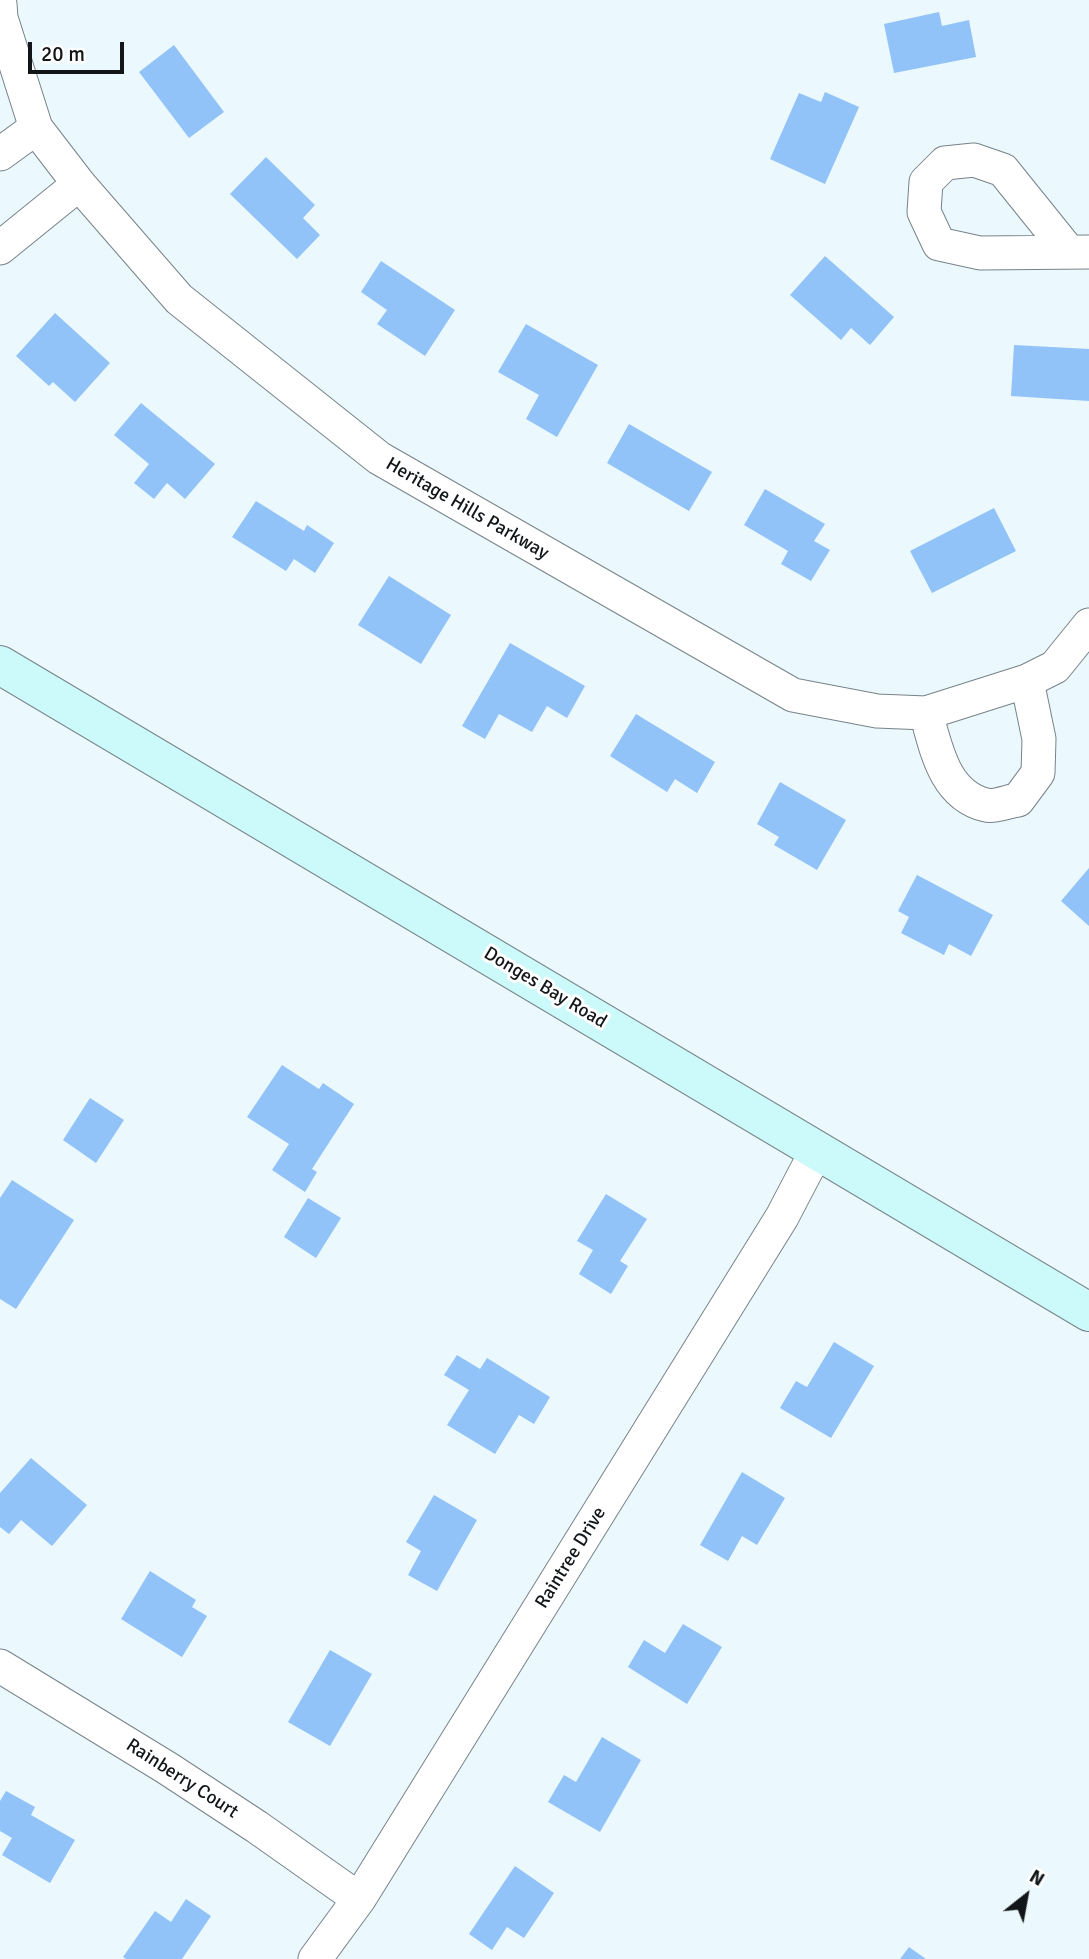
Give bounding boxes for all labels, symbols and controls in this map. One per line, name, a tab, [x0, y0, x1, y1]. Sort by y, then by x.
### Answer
scale bar	[32, 28, 128, 72]
text: 20 m	[41, 41, 85, 67]
street label: Heritage Hills Parkway	[381, 453, 553, 565]
street label: Donges Bay Road	[479, 942, 611, 1034]
street label: Raintree Drive	[531, 1503, 611, 1613]
street label: Rainberry Court	[122, 1734, 242, 1824]
north arrow	[991, 1861, 1061, 1931]
text: N	[1025, 1864, 1049, 1892]

